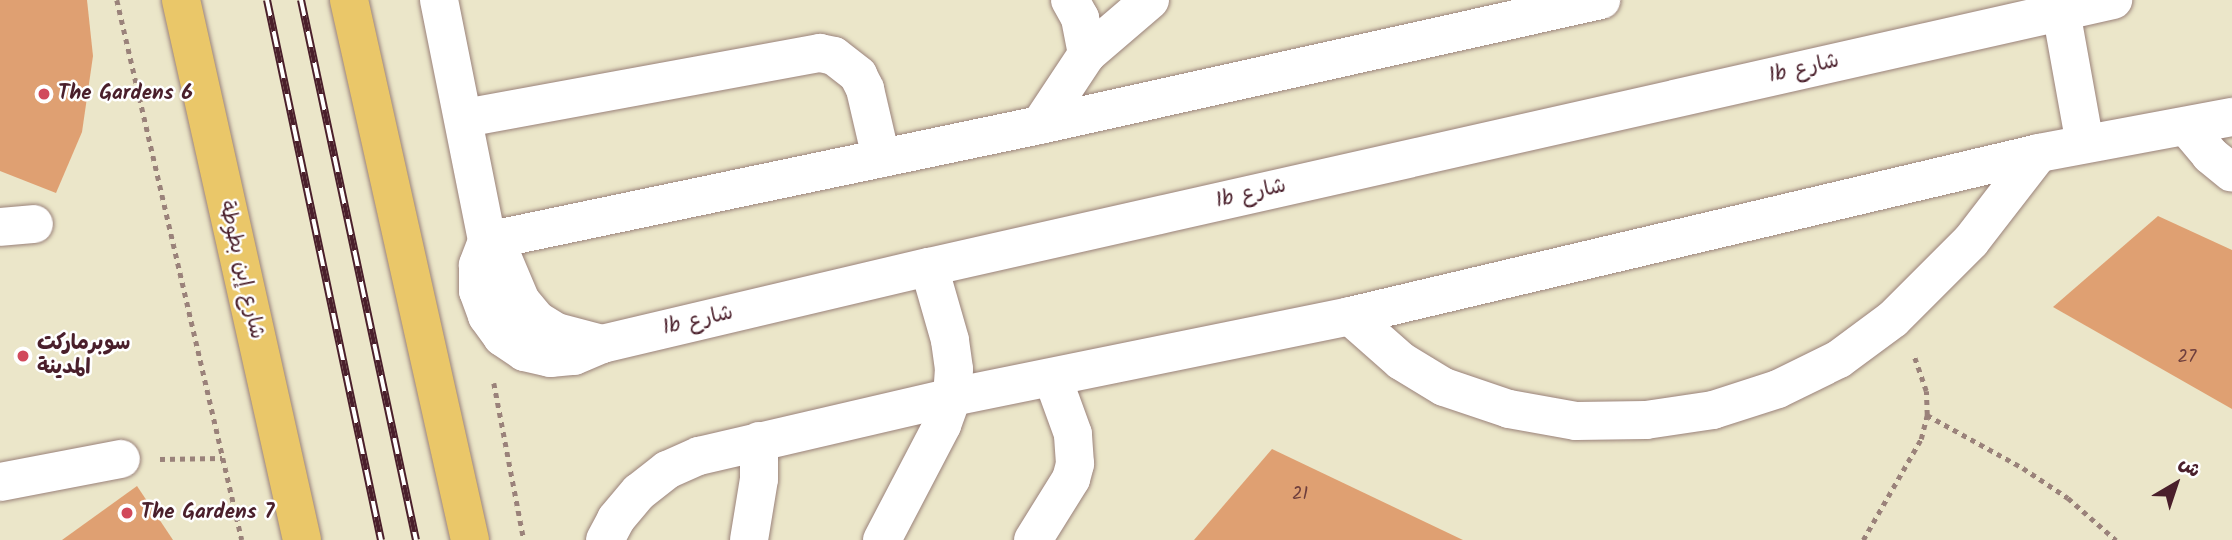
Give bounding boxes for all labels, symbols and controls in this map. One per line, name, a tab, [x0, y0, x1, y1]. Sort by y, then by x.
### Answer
street label: 1b شارع	[1766, 49, 1842, 89]
place label: The Gardens 6	[58, 81, 193, 107]
marker: The Gardens 6	[36, 86, 52, 102]
street label: 1b شارع	[1213, 174, 1289, 214]
street label: شارع إبن بطوطة	[213, 198, 269, 342]
street label: 1b شارع	[660, 301, 736, 341]
place label: سوبرماركت المدينة	[37, 331, 130, 381]
house number: 27	[2178, 347, 2196, 369]
marker: سوبرماركت المدينة	[15, 348, 31, 364]
north arrow	[2141, 449, 2211, 519]
text: ش	[2172, 449, 2207, 486]
house number: 21	[1292, 484, 1308, 506]
place label: The Gardens 7	[141, 500, 274, 526]
marker: The Gardens 7	[119, 505, 135, 521]

